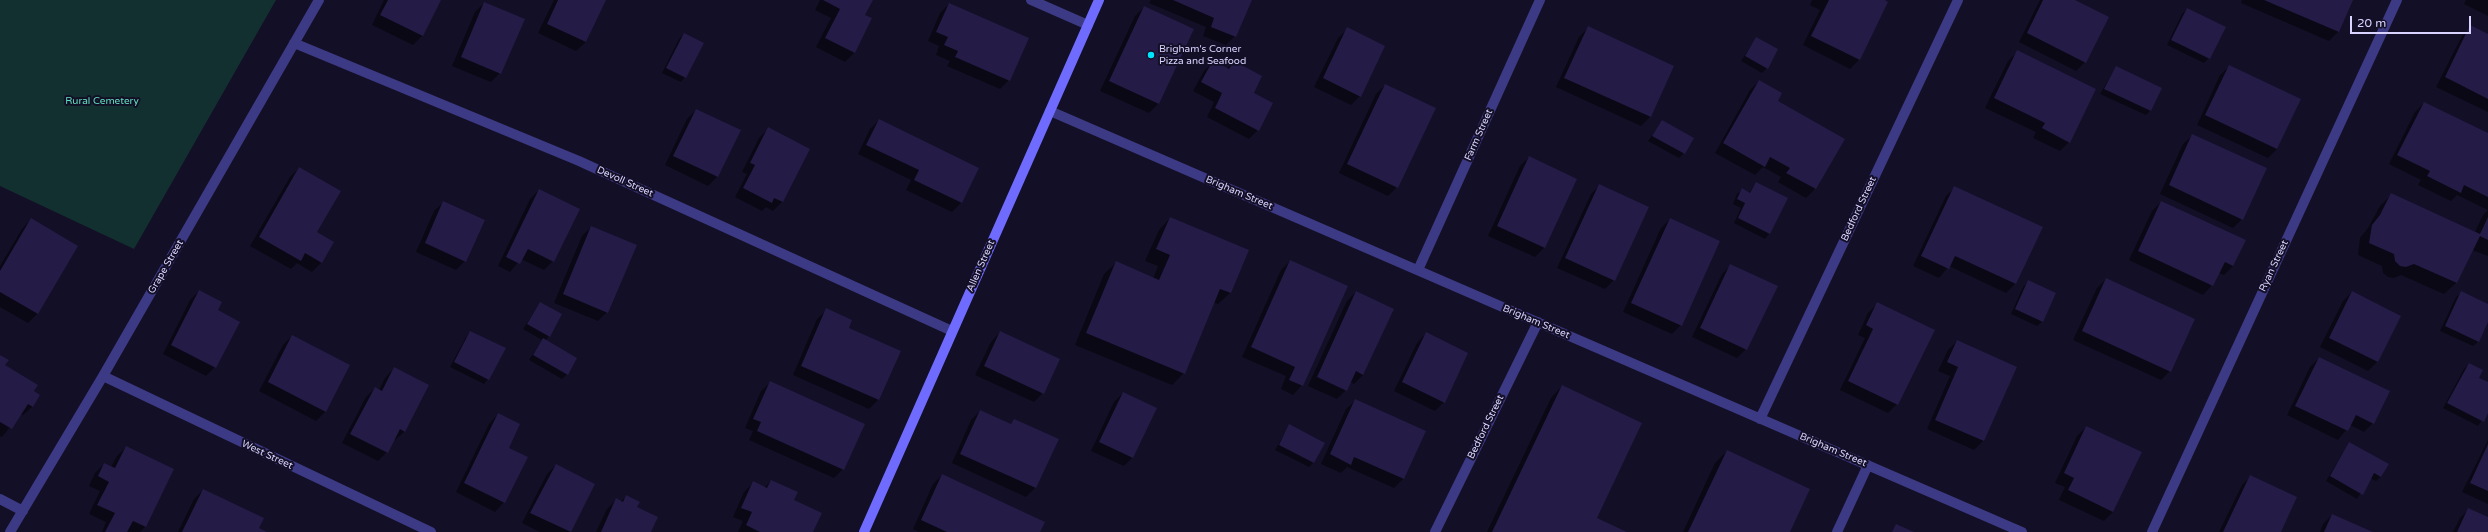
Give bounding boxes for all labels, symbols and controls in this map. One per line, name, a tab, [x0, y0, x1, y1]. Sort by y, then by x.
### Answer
scale bar	[2352, 8, 2473, 34]
text: 20 m	[2357, 16, 2386, 30]
place label: Brigham's Corner Pizza and Seafood	[1159, 43, 1246, 66]
marker: Brigham's Corner Pizza and Seafood	[1146, 50, 1156, 60]
park label: Rural Cemetery	[65, 95, 139, 107]
street label: Farm Street	[1462, 107, 1496, 163]
street label: Devoll Street	[595, 164, 655, 200]
street label: Brigham Street	[1204, 173, 1274, 213]
street label: Bedford Street	[1839, 175, 1879, 243]
street label: Grape Street	[146, 238, 186, 296]
street label: Allen Street	[964, 238, 998, 294]
street label: Ryan Street	[2257, 238, 2291, 294]
street label: Brigham Street	[1501, 302, 1571, 342]
street label: Bedford Street	[1465, 393, 1507, 461]
street label: Brigham Street	[1798, 430, 1868, 470]
street label: West Street	[240, 438, 294, 472]

